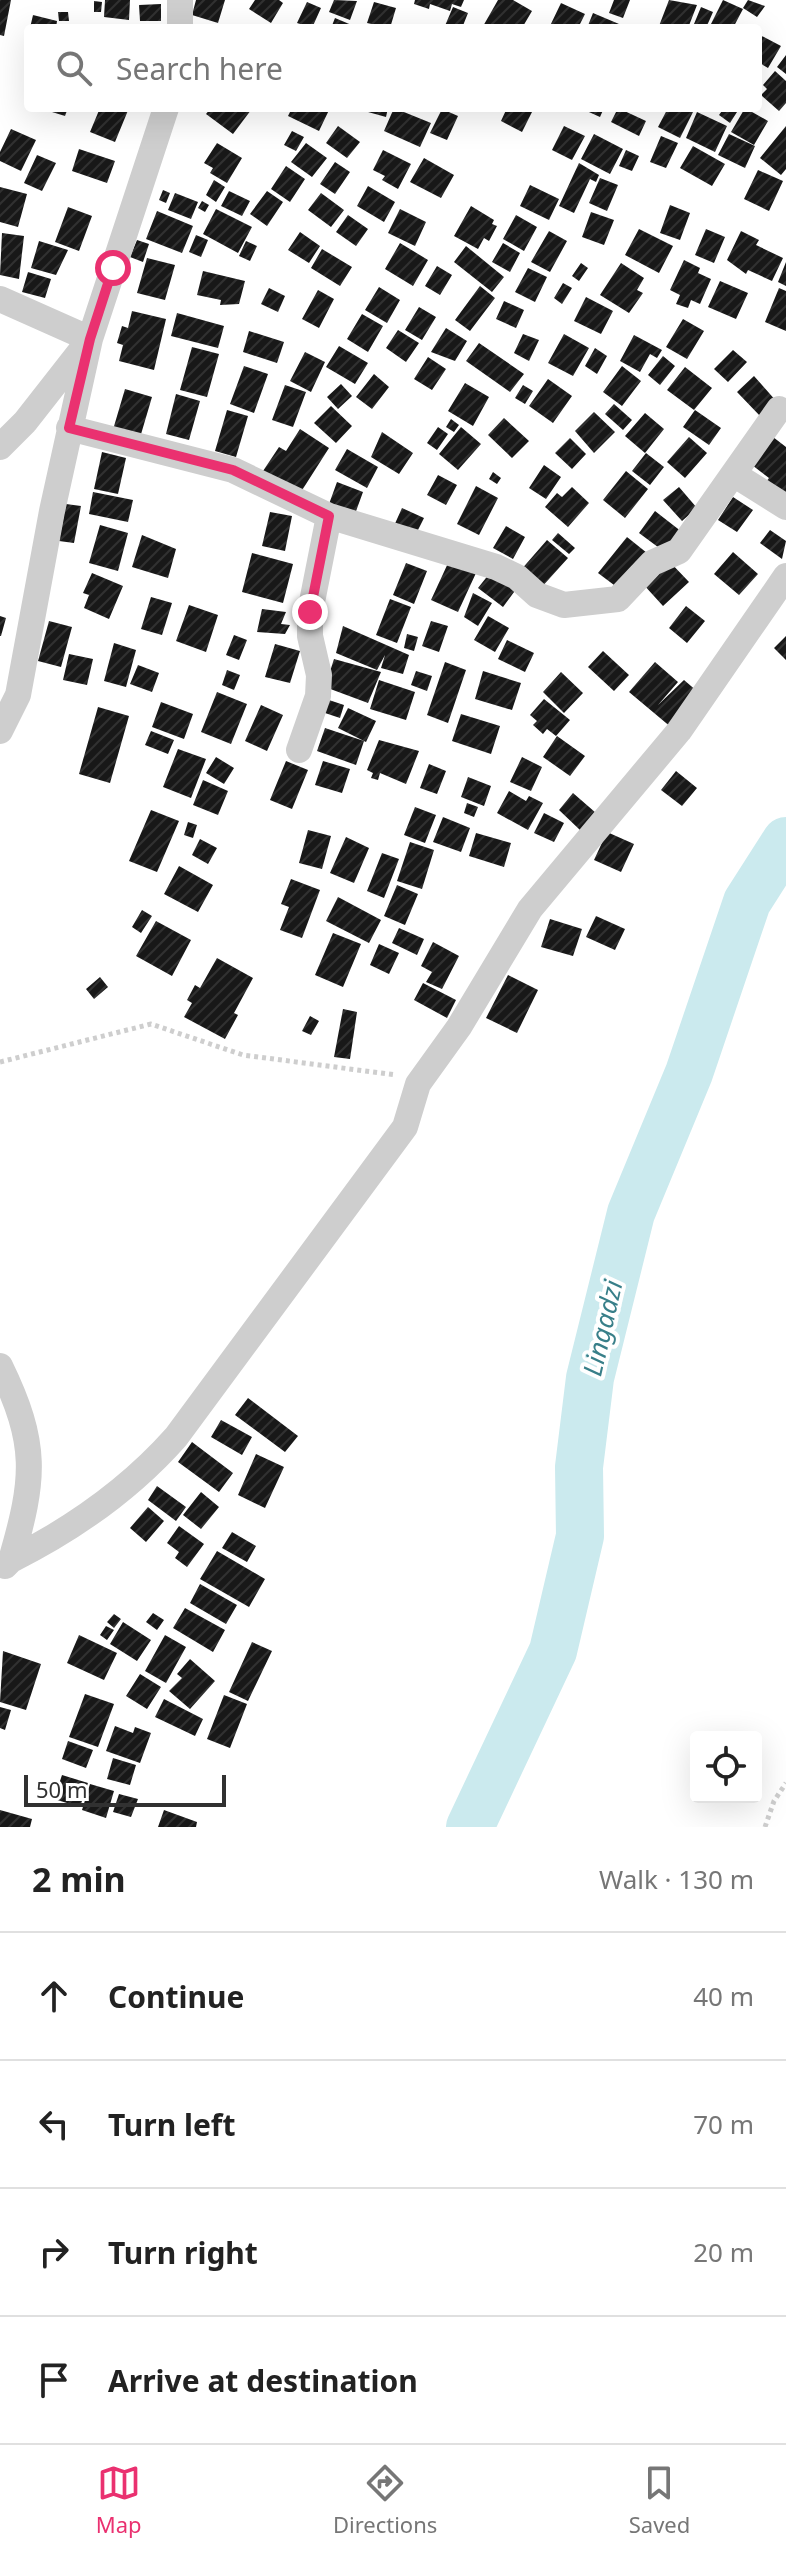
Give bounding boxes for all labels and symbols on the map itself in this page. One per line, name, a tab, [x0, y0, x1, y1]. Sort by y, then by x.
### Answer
route start	[95, 250, 131, 286]
route end	[292, 594, 328, 630]
water label: Lingadzi	[574, 1275, 631, 1379]
scale bar	[24, 1771, 226, 1807]

